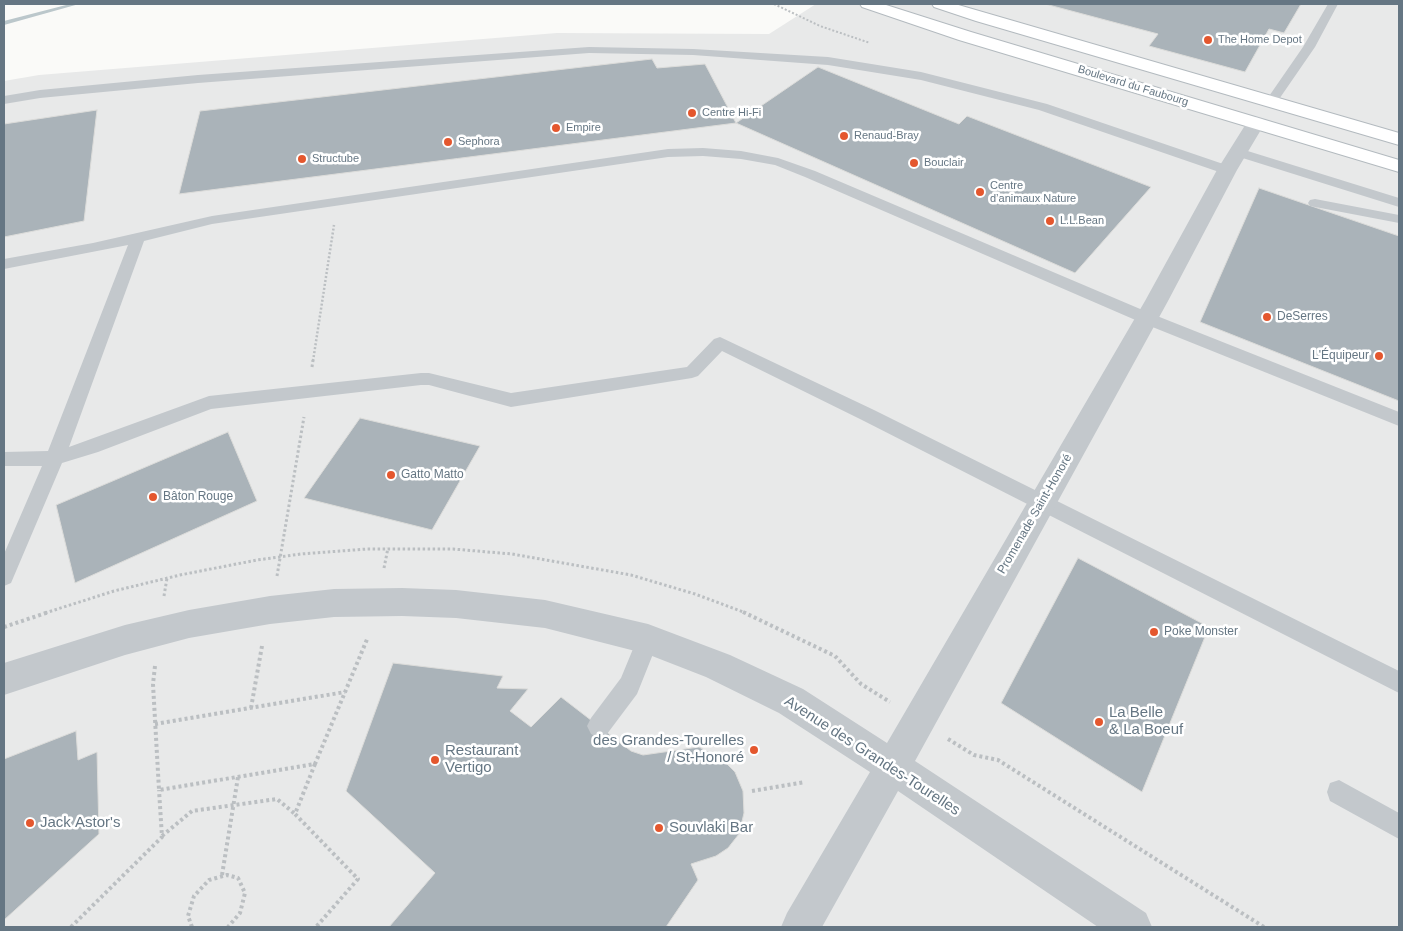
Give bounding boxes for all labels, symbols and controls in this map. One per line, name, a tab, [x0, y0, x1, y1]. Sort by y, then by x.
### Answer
place label: The Home Depot	[1218, 33, 1302, 47]
marker: The Home Depot	[1202, 34, 1214, 46]
street label: Boulevard du Faubourg	[1076, 63, 1190, 109]
place label: Centre Hi-Fi	[702, 106, 761, 120]
marker: Centre Hi-Fi	[686, 107, 698, 119]
place label: Empire	[566, 121, 601, 135]
marker: Empire	[550, 122, 562, 134]
place label: Renaud-Bray	[854, 129, 919, 143]
marker: Renaud-Bray	[838, 130, 850, 142]
place label: Sephora	[458, 135, 500, 149]
marker: Sephora	[442, 136, 454, 148]
place label: Structube	[312, 152, 359, 166]
marker: Structube	[296, 153, 308, 165]
place label: Bouclair	[924, 156, 964, 170]
marker: Bouclair	[908, 157, 920, 169]
place label: Centre d’animaux Nature	[990, 179, 1076, 205]
marker: Centre d’animaux Nature	[974, 186, 986, 198]
place label: L.L.Bean	[1060, 214, 1104, 228]
marker: L.L.Bean	[1044, 215, 1056, 227]
place label: DeSerres	[1277, 310, 1328, 324]
marker: DeSerres	[1261, 311, 1273, 323]
place label: L'Équipeur	[1312, 349, 1369, 363]
marker: L'Équipeur	[1373, 350, 1385, 362]
street label: Promenade Saint-Honoré	[995, 451, 1075, 577]
place label: Gatto Matto	[401, 468, 464, 482]
marker: Gatto Matto	[385, 469, 397, 481]
place label: Bâton Rouge	[163, 490, 233, 504]
marker: Bâton Rouge	[147, 491, 159, 503]
place label: Poke Monster	[1164, 625, 1238, 639]
marker: Poke Monster	[1148, 626, 1160, 638]
street label: Avenue des Grandes-Tourelles	[781, 692, 963, 820]
place label: La Belle & La Boeuf	[1109, 704, 1183, 739]
marker: La Belle & La Boeuf	[1093, 716, 1105, 728]
place label: des Grandes-Tourelles / St-Honoré	[593, 732, 744, 767]
place label: Restaurant Vertigo	[445, 742, 518, 777]
marker: des Grandes-Tourelles / St-Honoré	[748, 744, 760, 756]
marker: Restaurant Vertigo	[429, 754, 441, 766]
place label: Jack Astor's	[40, 814, 120, 832]
marker: Jack Astor's	[24, 817, 36, 829]
place label: Souvlaki Bar	[669, 819, 753, 837]
marker: Souvlaki Bar	[653, 822, 665, 834]

